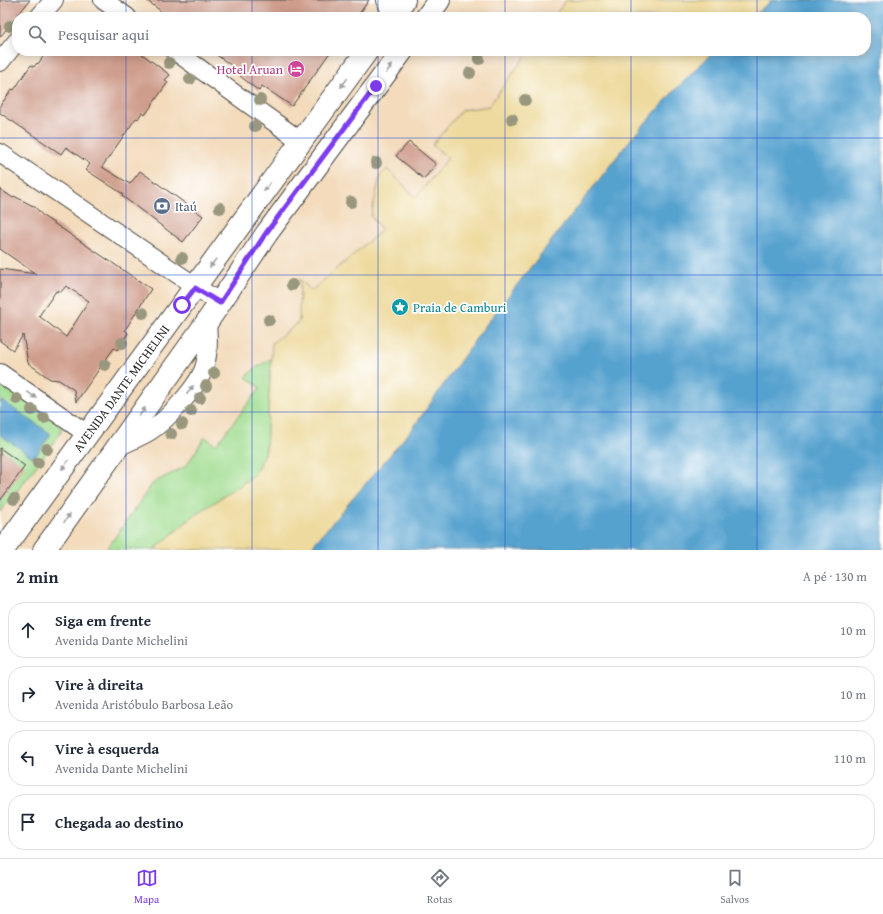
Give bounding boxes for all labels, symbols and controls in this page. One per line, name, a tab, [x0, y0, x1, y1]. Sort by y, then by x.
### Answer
search box	[12, 12, 871, 56]
icon: search	[26, 23, 48, 45]
text: Pesquisar aqui	[58, 24, 149, 45]
hotel icon: Hotel Aruan	[286, 59, 306, 79]
place label: Hotel Aruan	[217, 60, 284, 79]
one-way arrow	[385, 63, 393, 74]
one-way arrow	[340, 77, 348, 88]
route end	[367, 77, 385, 95]
one-way arrow	[263, 182, 272, 193]
bank icon: Itaú	[152, 196, 172, 216]
place label: Itaú	[175, 197, 197, 216]
one-way arrow	[209, 258, 217, 268]
route start	[173, 296, 191, 314]
place icon: Praia de Camburi	[390, 297, 410, 317]
place label: Praia de Camburi	[413, 298, 507, 317]
street label: AVENIDA DANTE MICHELINI	[69, 321, 174, 456]
one-way arrow	[186, 384, 194, 395]
one-way arrow	[27, 391, 37, 399]
one-way arrow	[138, 407, 146, 418]
one-way arrow	[60, 460, 69, 471]
one-way arrow	[63, 513, 71, 523]
text: 2 min	[16, 564, 58, 589]
text: A pé · 130 m	[803, 567, 867, 586]
text: Siga em frente	[55, 610, 151, 631]
icon: ahead	[17, 619, 39, 641]
text: 10 m	[840, 621, 866, 640]
text: Avenida Dante Michelini	[55, 631, 188, 650]
text: Vire à direita	[55, 674, 143, 695]
icon: right	[17, 683, 39, 705]
text: 10 m	[840, 685, 866, 704]
text: Avenida Aristóbulo Barbosa Leão	[55, 695, 233, 714]
text: Vire à esquerda	[55, 738, 159, 759]
icon: left	[17, 747, 39, 769]
text: 110 m	[834, 749, 866, 768]
text: Avenida Dante Michelini	[55, 759, 188, 778]
icon: arrive	[17, 811, 39, 833]
text: Chegada ao destino	[55, 812, 183, 833]
tab: Mapa	[134, 867, 159, 907]
tab: Rotas	[427, 867, 452, 907]
tab: Salvos	[720, 867, 749, 907]

